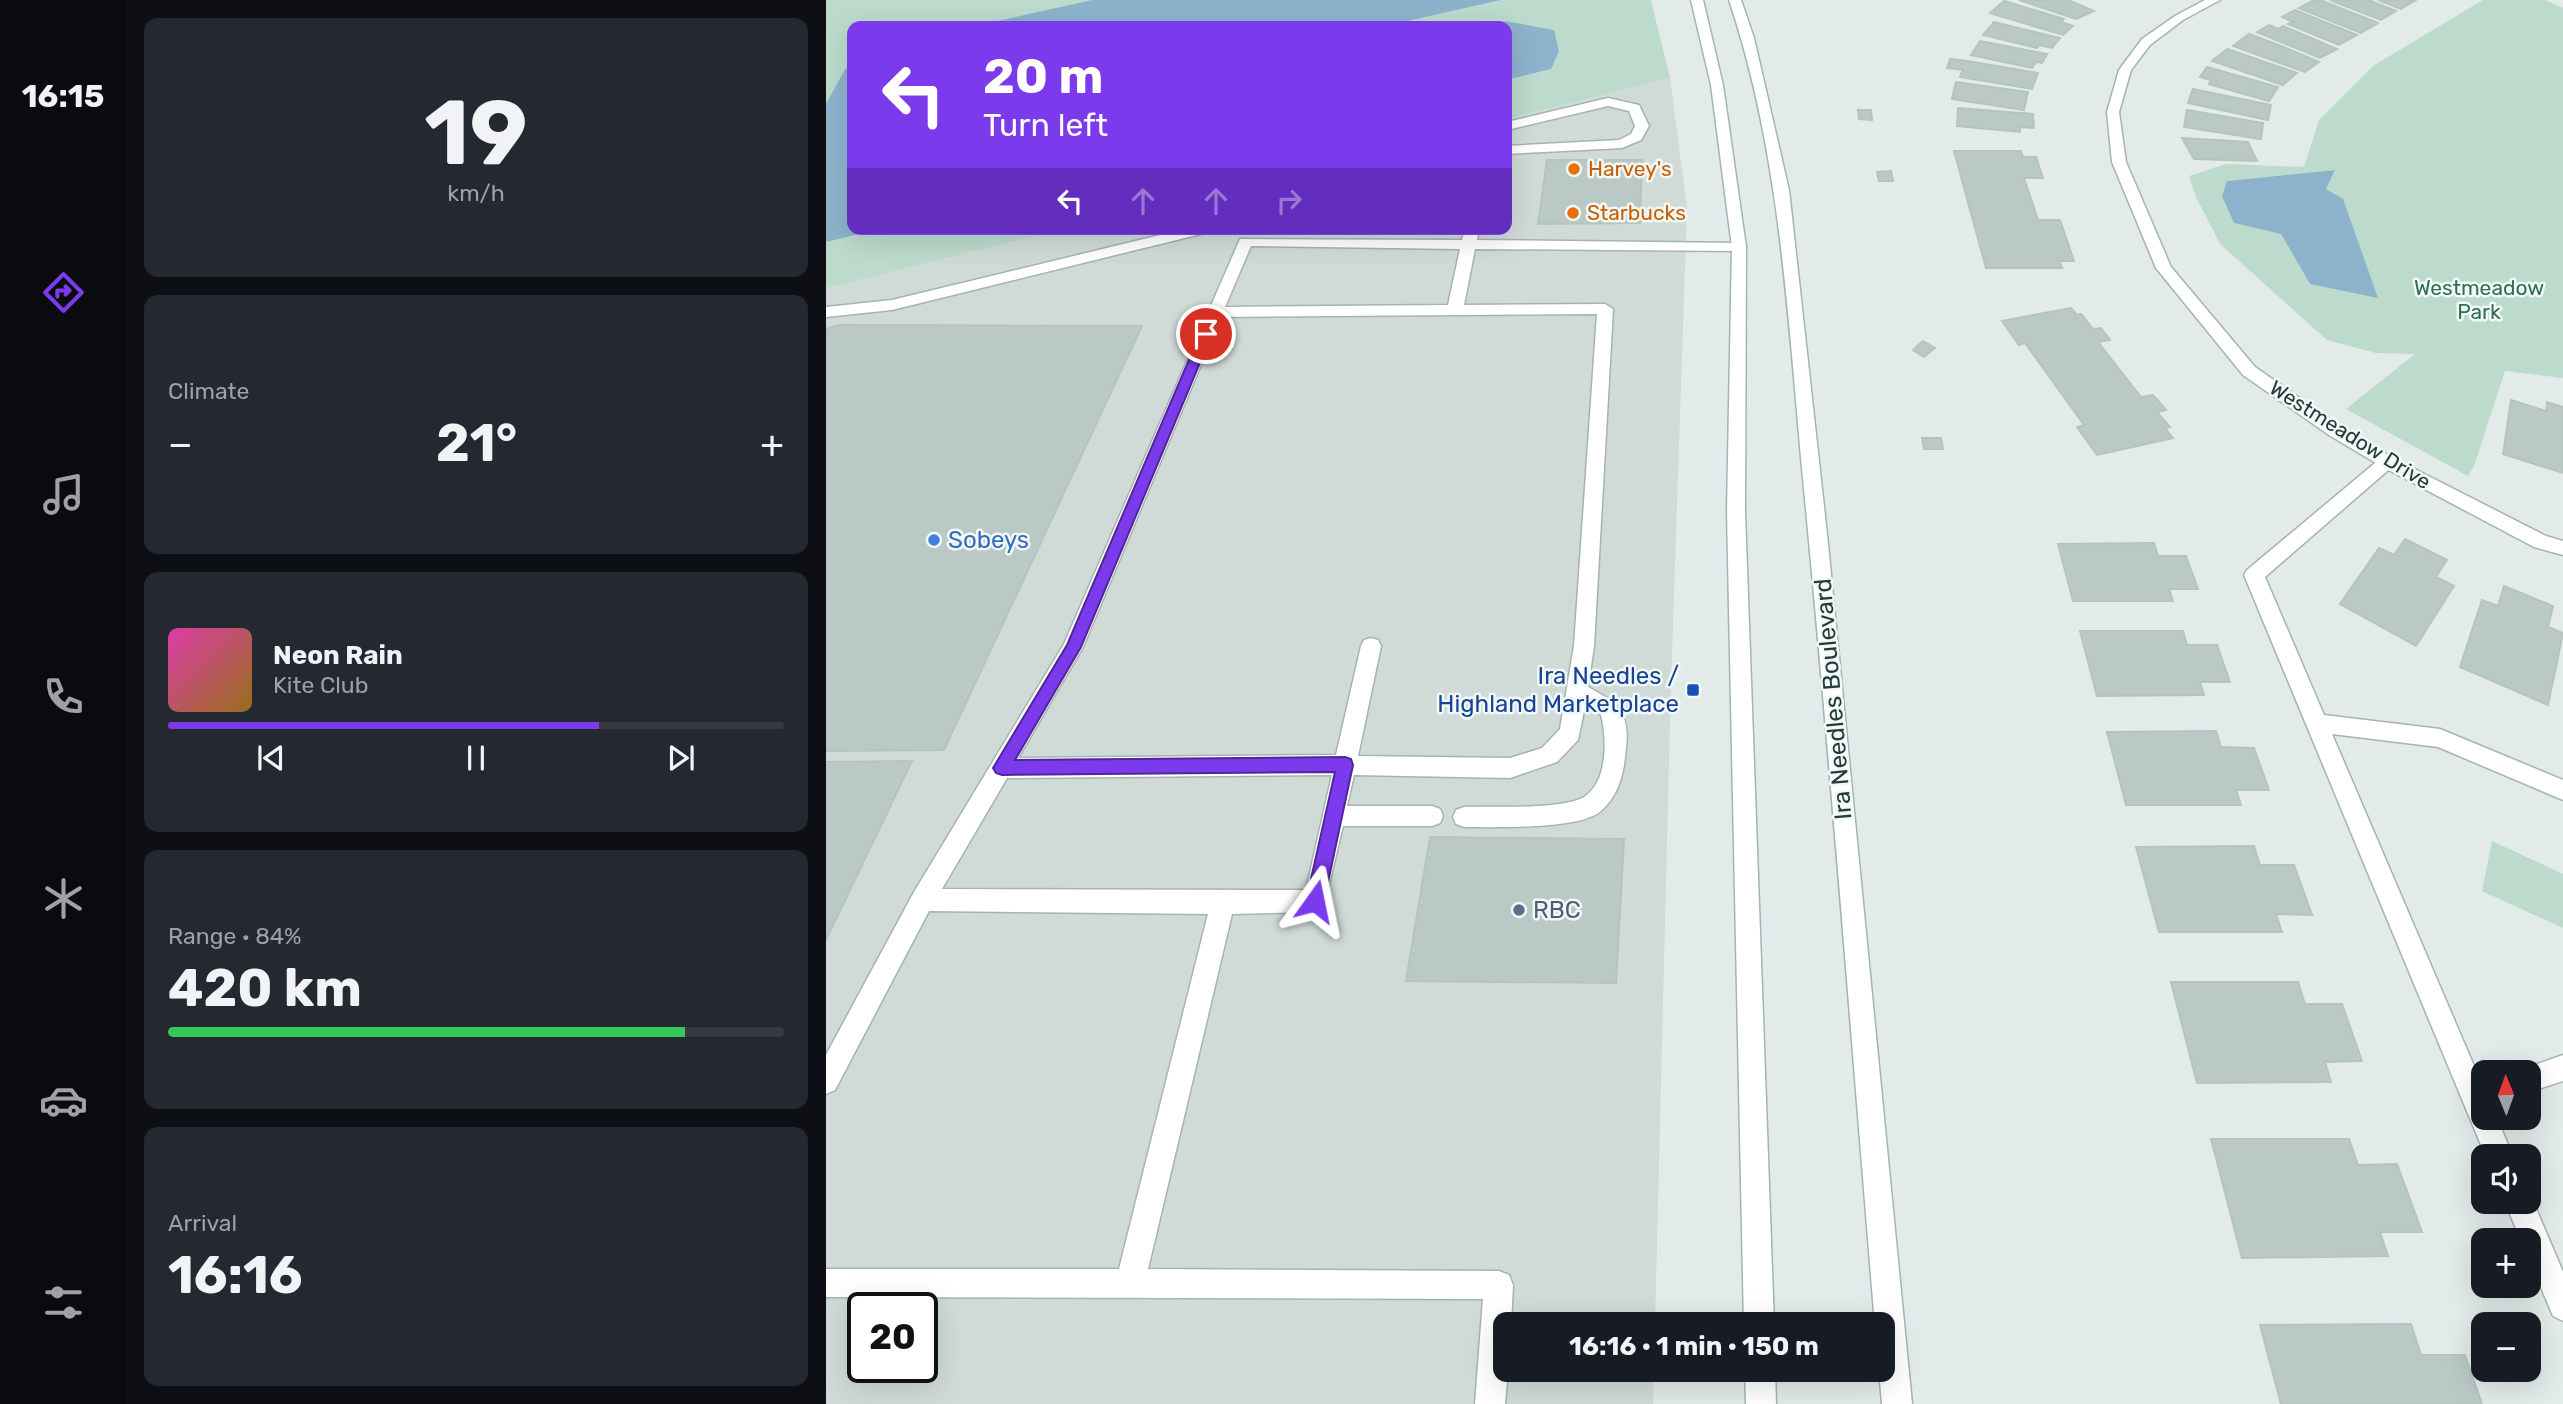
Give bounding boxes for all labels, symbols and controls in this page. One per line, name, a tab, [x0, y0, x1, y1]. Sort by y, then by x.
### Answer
text: 20 m	[983, 47, 1104, 105]
icon: left	[868, 49, 959, 140]
text: 16:15	[22, 77, 104, 115]
text: 19	[424, 79, 528, 187]
text: Turn left	[983, 106, 1108, 144]
place label: Harvey's	[1588, 156, 1672, 181]
marker: Harvey's	[1566, 161, 1582, 177]
text: km/h	[447, 179, 505, 207]
icon: left	[1051, 182, 1089, 220]
icon: ahead	[1124, 182, 1162, 220]
icon: ahead	[1197, 182, 1235, 220]
icon: right	[1270, 182, 1308, 220]
place label: Starbucks	[1587, 200, 1686, 225]
marker: Starbucks	[1565, 205, 1581, 221]
icon: directions	[39, 268, 88, 317]
park label: Westmeadow Park	[2414, 275, 2544, 324]
pin	[1176, 304, 1236, 364]
icon: arrive	[1187, 315, 1225, 353]
street label: Westmeadow Drive	[2265, 375, 2435, 494]
text: Climate	[168, 377, 249, 405]
text: 21°	[436, 412, 517, 474]
text: −	[168, 421, 193, 467]
text: +	[760, 421, 784, 467]
icon: music	[39, 470, 88, 519]
place label: Sobeys	[948, 526, 1029, 554]
marker: Sobeys	[926, 532, 942, 548]
street label: Ira Needles Boulevard	[1809, 577, 1857, 821]
text: Neon Rain	[273, 640, 403, 671]
place label: Ira Needles / Highland Marketplace	[1437, 662, 1679, 718]
text: Kite Club	[273, 671, 368, 699]
icon: phone	[39, 672, 88, 721]
marker: Ira Needles / Highland Marketplace	[1685, 682, 1701, 698]
icon: previous	[252, 739, 290, 777]
icon: pause	[457, 739, 495, 777]
icon: next	[662, 739, 700, 777]
position arrow	[1278, 864, 1352, 938]
icon: climate	[39, 874, 88, 923]
place label: RBC	[1533, 896, 1581, 924]
marker: RBC	[1511, 902, 1527, 918]
text: Range · 84%	[168, 922, 302, 950]
text: 420 km	[168, 957, 362, 1019]
north arrow	[2471, 1060, 2541, 1130]
map controls	[2471, 1060, 2541, 1382]
icon: car	[39, 1076, 88, 1125]
button: sound	[2471, 1144, 2541, 1214]
text: Arrival	[168, 1209, 237, 1237]
button: +	[2471, 1228, 2541, 1298]
text: 16:16	[168, 1244, 303, 1306]
icon: filters	[39, 1278, 88, 1327]
speed limit sign: 20	[847, 1292, 938, 1383]
button: −	[2471, 1312, 2541, 1382]
text: 16:16 · 1 min · 150 m	[1569, 1331, 1819, 1362]

